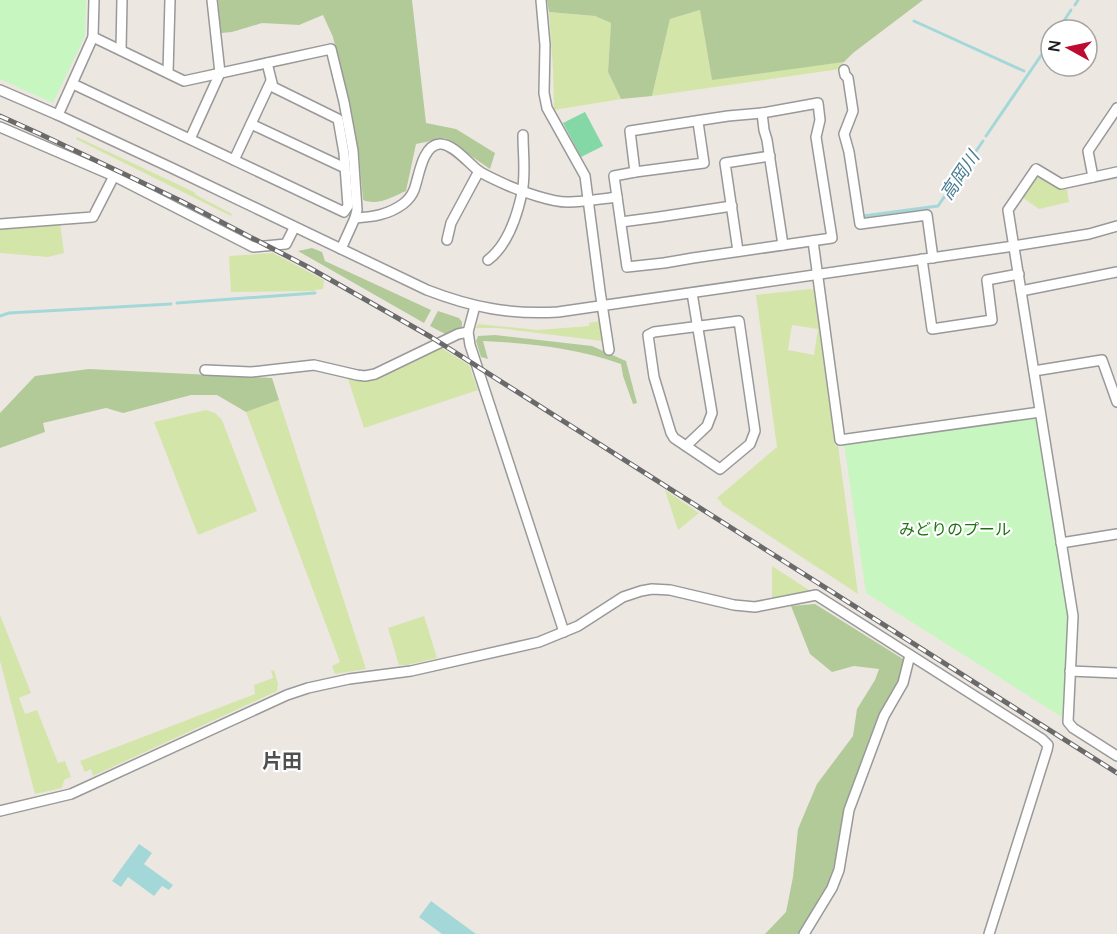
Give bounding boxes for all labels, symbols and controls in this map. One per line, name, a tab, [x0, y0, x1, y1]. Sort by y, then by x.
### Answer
north arrow	[1039, 18, 1099, 78]
text: N	[1042, 39, 1066, 53]
water label: 高岡川	[934, 144, 985, 204]
park label: みどりのプール	[899, 518, 1011, 540]
district label: 片田	[262, 747, 302, 774]

